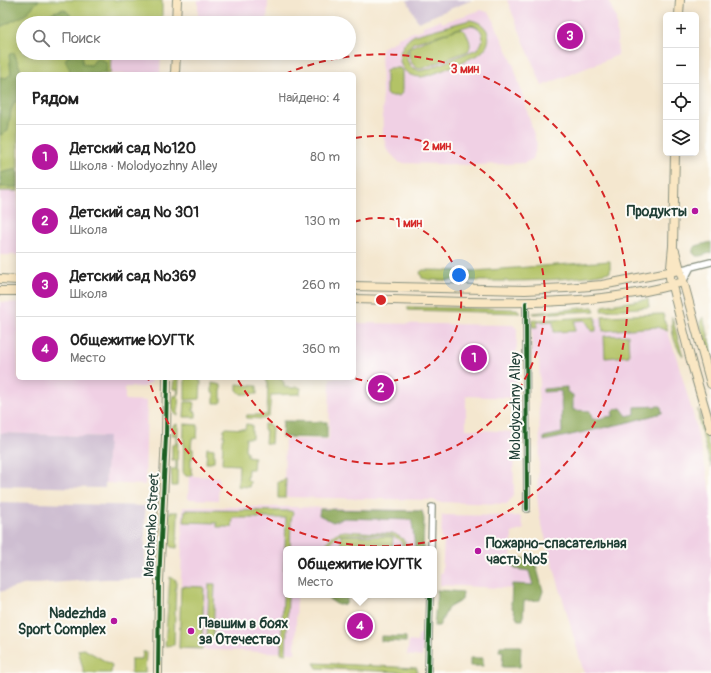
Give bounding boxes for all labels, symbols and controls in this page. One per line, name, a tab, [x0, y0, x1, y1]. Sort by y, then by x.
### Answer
map controls	[663, 12, 699, 156]
button: +	[663, 12, 699, 48]
search box	[16, 16, 356, 60]
pin: 3	[557, 21, 583, 51]
icon: search	[30, 27, 52, 49]
text: Поиск	[62, 29, 101, 48]
button: −	[663, 48, 699, 84]
text: 3 мин	[451, 62, 479, 77]
button: locate	[663, 84, 699, 120]
text: Рядом	[32, 88, 79, 109]
text: Найдено: 4	[278, 90, 340, 106]
button: layers	[663, 120, 699, 156]
text: Детский сад №120	[70, 139, 196, 158]
text: 2 мин	[423, 139, 451, 154]
text: 1	[42, 149, 48, 165]
text: 80 m	[310, 149, 340, 165]
text: Школа · Molodyozhny Alley	[70, 158, 217, 174]
text: Детский сад № 301	[70, 203, 199, 222]
place label: Продукты	[627, 203, 687, 220]
marker: Продукты	[690, 206, 700, 216]
text: 2	[41, 213, 49, 229]
text: 130 m	[304, 213, 340, 229]
text: 1 мин	[396, 216, 422, 231]
text: Школа	[70, 222, 107, 238]
your location	[449, 265, 469, 285]
text: Детский сад №369	[70, 267, 196, 286]
text: 3	[41, 277, 49, 293]
text: 260 m	[302, 277, 340, 293]
text: Школа	[70, 286, 107, 302]
centre of rings	[374, 293, 388, 307]
text: Общежитие ЮУГТК	[70, 331, 195, 350]
text: 4	[41, 341, 49, 357]
text: 360 m	[302, 341, 340, 357]
pin: 1	[461, 343, 487, 373]
text: Место	[70, 350, 106, 366]
street label: Molodyozhny Alley	[507, 352, 524, 460]
pin: 2	[368, 373, 394, 403]
street label: Marchenko Street	[140, 472, 163, 577]
place label: Пожарно-спасательная часть №5	[486, 535, 627, 568]
popup	[283, 546, 437, 598]
marker: Пожарно-спасательная часть №5	[473, 546, 483, 556]
text: Общежитие ЮУГТК	[298, 555, 422, 574]
text: Место	[298, 574, 333, 590]
place label: Nadezhda Sport Complex	[18, 605, 106, 638]
pin: 4	[347, 611, 373, 641]
place label: Павшим в боях за Отечество	[199, 615, 288, 648]
marker: Nadezhda Sport Complex	[109, 616, 119, 626]
marker: Павшим в боях за Отечество	[186, 626, 196, 636]

